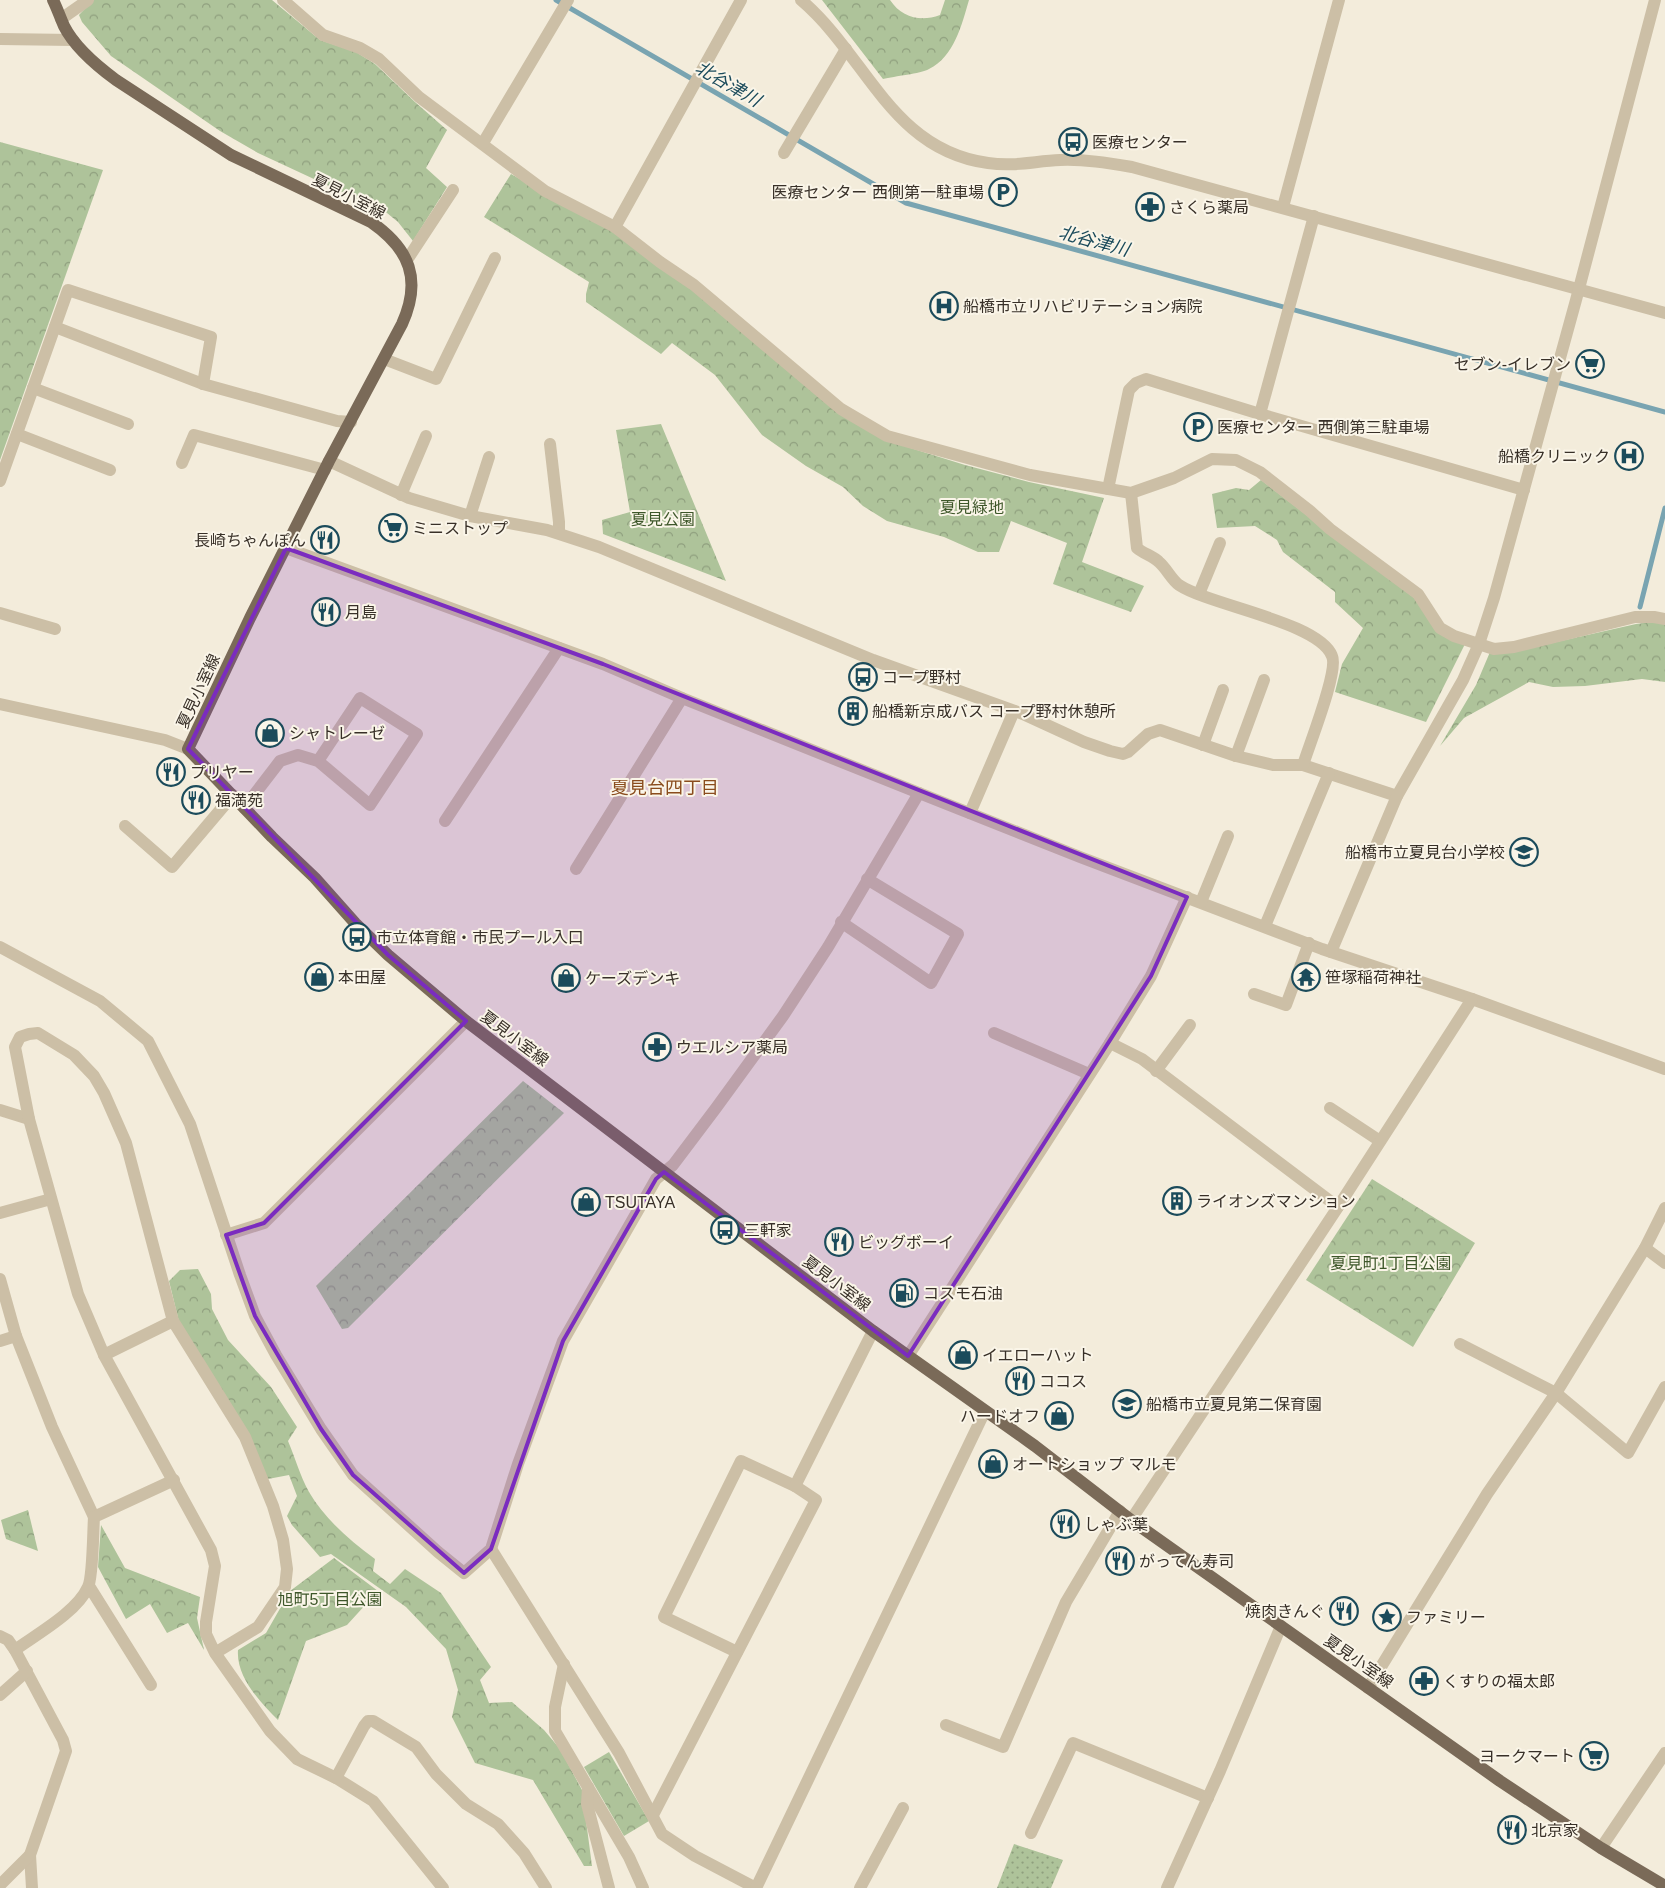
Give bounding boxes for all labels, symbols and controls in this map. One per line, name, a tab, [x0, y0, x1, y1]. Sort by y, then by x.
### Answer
water label: 北谷津川	[692, 57, 766, 112]
bus stop icon: 医療センター	[1058, 127, 1088, 157]
place label: 医療センター	[1092, 134, 1188, 151]
street label: 夏見小室線	[309, 171, 388, 222]
parking icon: 医療センター 西側第一駐車場	[988, 177, 1018, 207]
place label: 医療センター 西側第一駐車場	[772, 184, 984, 201]
pharmacy icon: さくら薬局	[1135, 192, 1165, 222]
place label: さくら薬局	[1169, 199, 1249, 216]
water label: 北谷津川	[1057, 222, 1133, 260]
hospital icon: 船橋市立リハビリテーション病院	[929, 291, 959, 321]
place label: 船橋市立リハビリテーション病院	[963, 298, 1203, 315]
supermarket icon: セブン-イレブン	[1575, 349, 1605, 379]
place label: セブン-イレブン	[1454, 356, 1571, 373]
parking icon: 医療センター 西側第三駐車場	[1183, 412, 1213, 442]
place label: 医療センター 西側第三駐車場	[1217, 419, 1429, 436]
hospital icon: 船橋クリニック	[1614, 441, 1644, 471]
place label: 船橋クリニック	[1498, 448, 1610, 465]
park label: 夏見緑地	[940, 499, 1004, 516]
park label: 夏見公園	[631, 511, 695, 528]
supermarket icon: ミニストップ	[378, 513, 408, 543]
place label: ミニストップ	[412, 520, 508, 537]
restaurant icon: 長崎ちゃんぽん	[310, 525, 340, 555]
place label: 長崎ちゃんぽん	[194, 532, 306, 549]
restaurant icon: 月島	[311, 597, 341, 627]
place label: 月島	[345, 604, 377, 621]
street label: 夏見小室線	[174, 651, 223, 731]
bus stop icon: コープ野村	[848, 662, 878, 692]
place label: コープ野村	[882, 669, 961, 686]
building icon: 船橋新京成バス コープ野村休憩所	[838, 696, 868, 726]
place label: 船橋新京成バス コープ野村休憩所	[872, 702, 1116, 720]
shop icon: シャトレーゼ	[255, 718, 285, 748]
place label: シャトレーゼ	[289, 725, 385, 742]
restaurant icon: プリヤー	[156, 757, 186, 787]
place label: プリヤー	[190, 764, 254, 781]
district label: 夏見台四丁目	[611, 778, 719, 798]
restaurant icon: 福満苑	[181, 785, 211, 815]
place label: 福満苑	[215, 792, 263, 809]
school or university icon: 船橋市立夏見台小学校	[1509, 837, 1539, 867]
place label: 船橋市立夏見台小学校	[1345, 844, 1505, 861]
bus stop icon: 市立体育館・市民プール入口	[342, 922, 372, 952]
place label: 市立体育館・市民プール入口	[376, 929, 584, 946]
shop icon: 本田屋	[304, 962, 334, 992]
temple icon: 笹塚稲荷神社	[1291, 962, 1321, 992]
shop icon: ケーズデンキ	[551, 963, 581, 993]
place label: 本田屋	[338, 969, 386, 986]
place label: 笹塚稲荷神社	[1325, 969, 1421, 986]
place label: ケーズデンキ	[585, 970, 680, 987]
street label: 夏見小室線	[478, 1008, 552, 1069]
pharmacy icon: ウエルシア薬局	[642, 1032, 672, 1062]
place label: ウエルシア薬局	[676, 1039, 788, 1056]
building icon: ライオンズマンション	[1162, 1186, 1192, 1216]
shop icon: TSUTAYA	[571, 1187, 601, 1217]
place label: ライオンズマンション	[1196, 1193, 1356, 1210]
place label: TSUTAYA	[605, 1194, 676, 1211]
bus stop icon: 三軒家	[710, 1215, 740, 1245]
place label: 三軒家	[744, 1222, 792, 1239]
restaurant icon: ビッグボーイ	[824, 1227, 854, 1257]
place label: ビッグボーイ	[858, 1234, 954, 1251]
street label: 夏見小室線	[800, 1253, 874, 1314]
park label: 夏見町1丁目公園	[1331, 1255, 1451, 1272]
fuel station icon: コスモ石油	[889, 1278, 919, 1308]
place label: コスモ石油	[923, 1285, 1003, 1302]
shop icon: イエローハット	[948, 1340, 978, 1370]
place label: イエローハット	[982, 1347, 1094, 1364]
restaurant icon: ココス	[1005, 1366, 1035, 1396]
place label: ココス	[1039, 1373, 1087, 1390]
school or university icon: 船橋市立夏見第二保育園	[1112, 1389, 1142, 1419]
place label: 船橋市立夏見第二保育園	[1146, 1396, 1322, 1413]
shop icon: ハードオフ	[1044, 1401, 1074, 1431]
place label: ハードオフ	[960, 1408, 1040, 1425]
shop icon: オートショップ マルモ	[978, 1449, 1008, 1479]
place label: オートショップ マルモ	[1012, 1456, 1176, 1473]
restaurant icon: しゃぶ葉	[1050, 1509, 1080, 1539]
place label: しゃぶ葉	[1084, 1516, 1148, 1533]
restaurant icon: がってん寿司	[1105, 1546, 1135, 1576]
place label: がってん寿司	[1139, 1553, 1234, 1570]
park label: 旭町5丁目公園	[278, 1591, 382, 1608]
restaurant icon: 焼肉きんぐ	[1329, 1596, 1359, 1626]
place icon: ファミリー	[1372, 1602, 1402, 1632]
place label: 焼肉きんぐ	[1245, 1603, 1325, 1620]
place label: ファミリー	[1406, 1609, 1486, 1626]
street label: 夏見小室線	[1321, 1631, 1396, 1691]
pharmacy icon: くすりの福太郎	[1409, 1666, 1439, 1696]
place label: くすりの福太郎	[1443, 1673, 1555, 1690]
supermarket icon: ヨークマート	[1579, 1741, 1609, 1771]
place label: ヨークマート	[1479, 1748, 1575, 1765]
restaurant icon: 北京家	[1497, 1815, 1527, 1845]
place label: 北京家	[1531, 1822, 1579, 1839]

